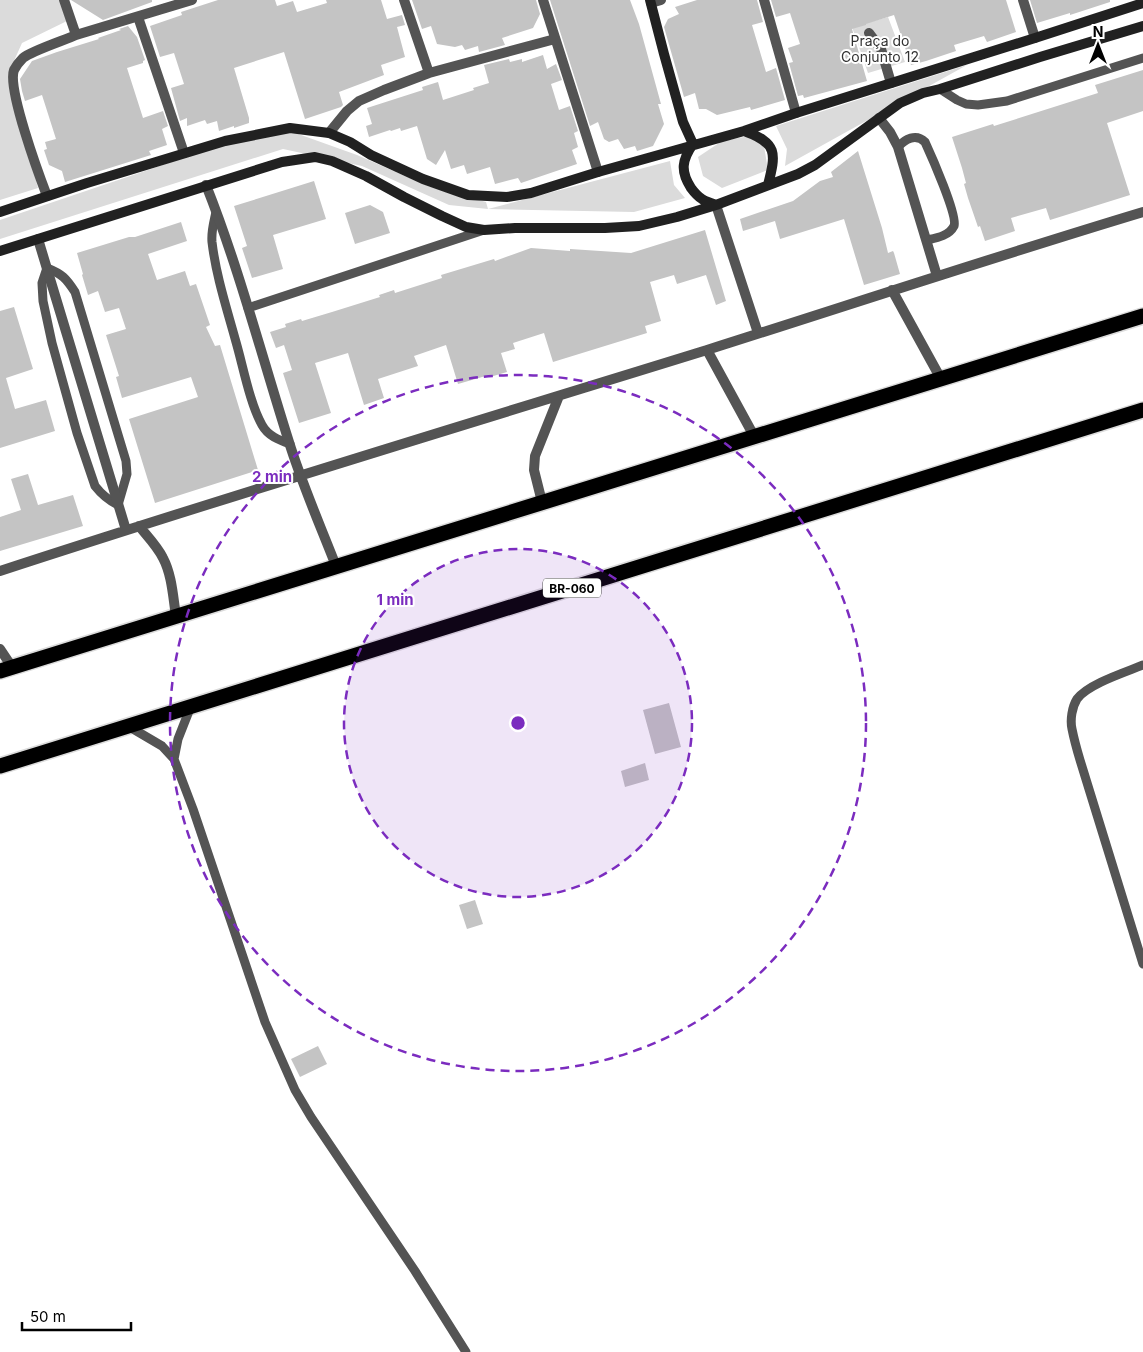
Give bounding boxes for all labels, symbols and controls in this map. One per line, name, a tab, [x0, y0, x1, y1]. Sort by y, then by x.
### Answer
north arrow	[1073, 20, 1123, 70]
text: N	[1093, 23, 1103, 40]
park label: Praça do Conjunto 12	[841, 32, 919, 65]
text: 2 min	[252, 467, 292, 486]
road number: BR-060	[543, 578, 601, 598]
text: 1 min	[376, 590, 414, 609]
centre of rings	[509, 714, 527, 732]
scale bar	[22, 1300, 131, 1332]
text: 50 m	[30, 1307, 66, 1326]

